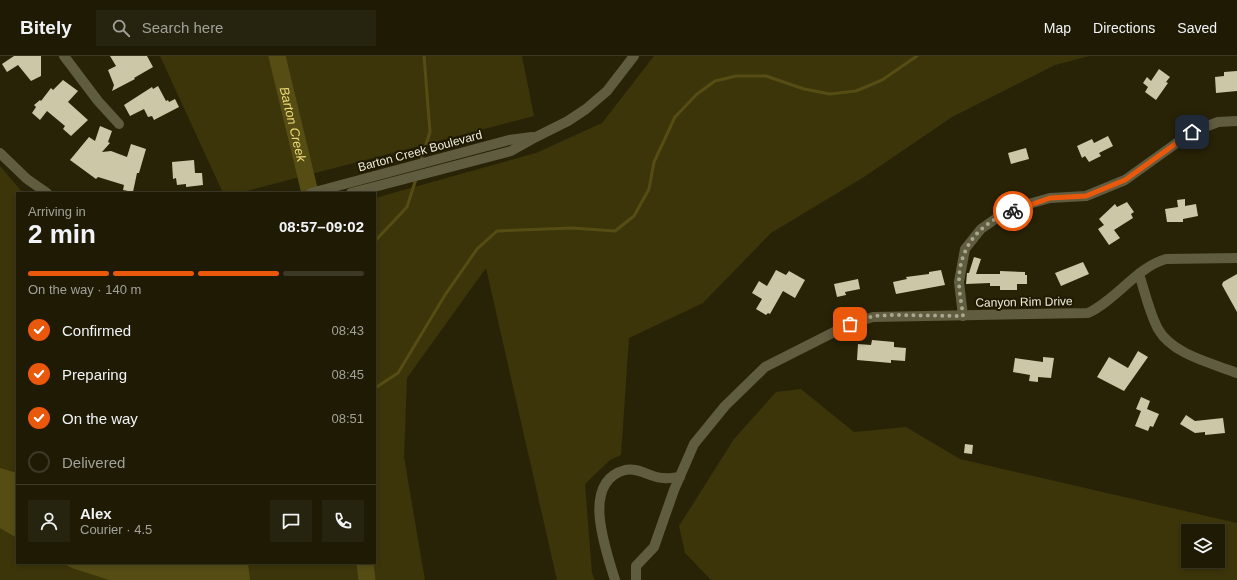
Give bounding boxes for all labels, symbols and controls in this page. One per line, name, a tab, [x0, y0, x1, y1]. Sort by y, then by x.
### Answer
search box	[96, 10, 376, 46]
text: Bitely	[20, 17, 72, 38]
icon: search	[110, 17, 132, 39]
text: Search here	[142, 19, 223, 36]
text: Map	[1044, 20, 1071, 36]
text: Directions	[1093, 20, 1155, 36]
text: Saved	[1177, 20, 1217, 36]
water label: Barton Creek	[277, 85, 310, 165]
pin	[1175, 115, 1209, 149]
icon: home	[1181, 121, 1203, 143]
street label: Barton Creek Boulevard	[356, 128, 484, 174]
courier	[993, 191, 1033, 231]
icon: bike	[1002, 200, 1024, 222]
text: Arriving in	[28, 204, 86, 219]
text: 08:57–09:02	[279, 218, 364, 235]
text: 2 min	[28, 219, 96, 249]
text: On the way · 140 m	[28, 282, 141, 297]
street label: Canyon Rim Drive	[975, 294, 1073, 310]
pin	[833, 307, 867, 341]
icon: bag	[839, 313, 861, 335]
icon: check	[28, 319, 50, 341]
text: Confirmed	[62, 322, 131, 339]
text: 08:43	[331, 323, 364, 338]
icon: check	[28, 363, 50, 385]
text: Preparing	[62, 366, 127, 383]
text: 08:45	[331, 367, 364, 382]
icon: check	[28, 407, 50, 429]
text: On the way	[62, 410, 138, 427]
text: 08:51	[331, 411, 364, 426]
text: Delivered	[62, 454, 125, 471]
button: person	[28, 500, 70, 542]
button: chat	[270, 500, 312, 542]
button: phone	[322, 500, 364, 542]
text: Alex	[80, 505, 112, 522]
text: Courier · 4.5	[80, 522, 152, 537]
map controls	[1181, 524, 1225, 568]
button: layers	[1181, 524, 1225, 568]

